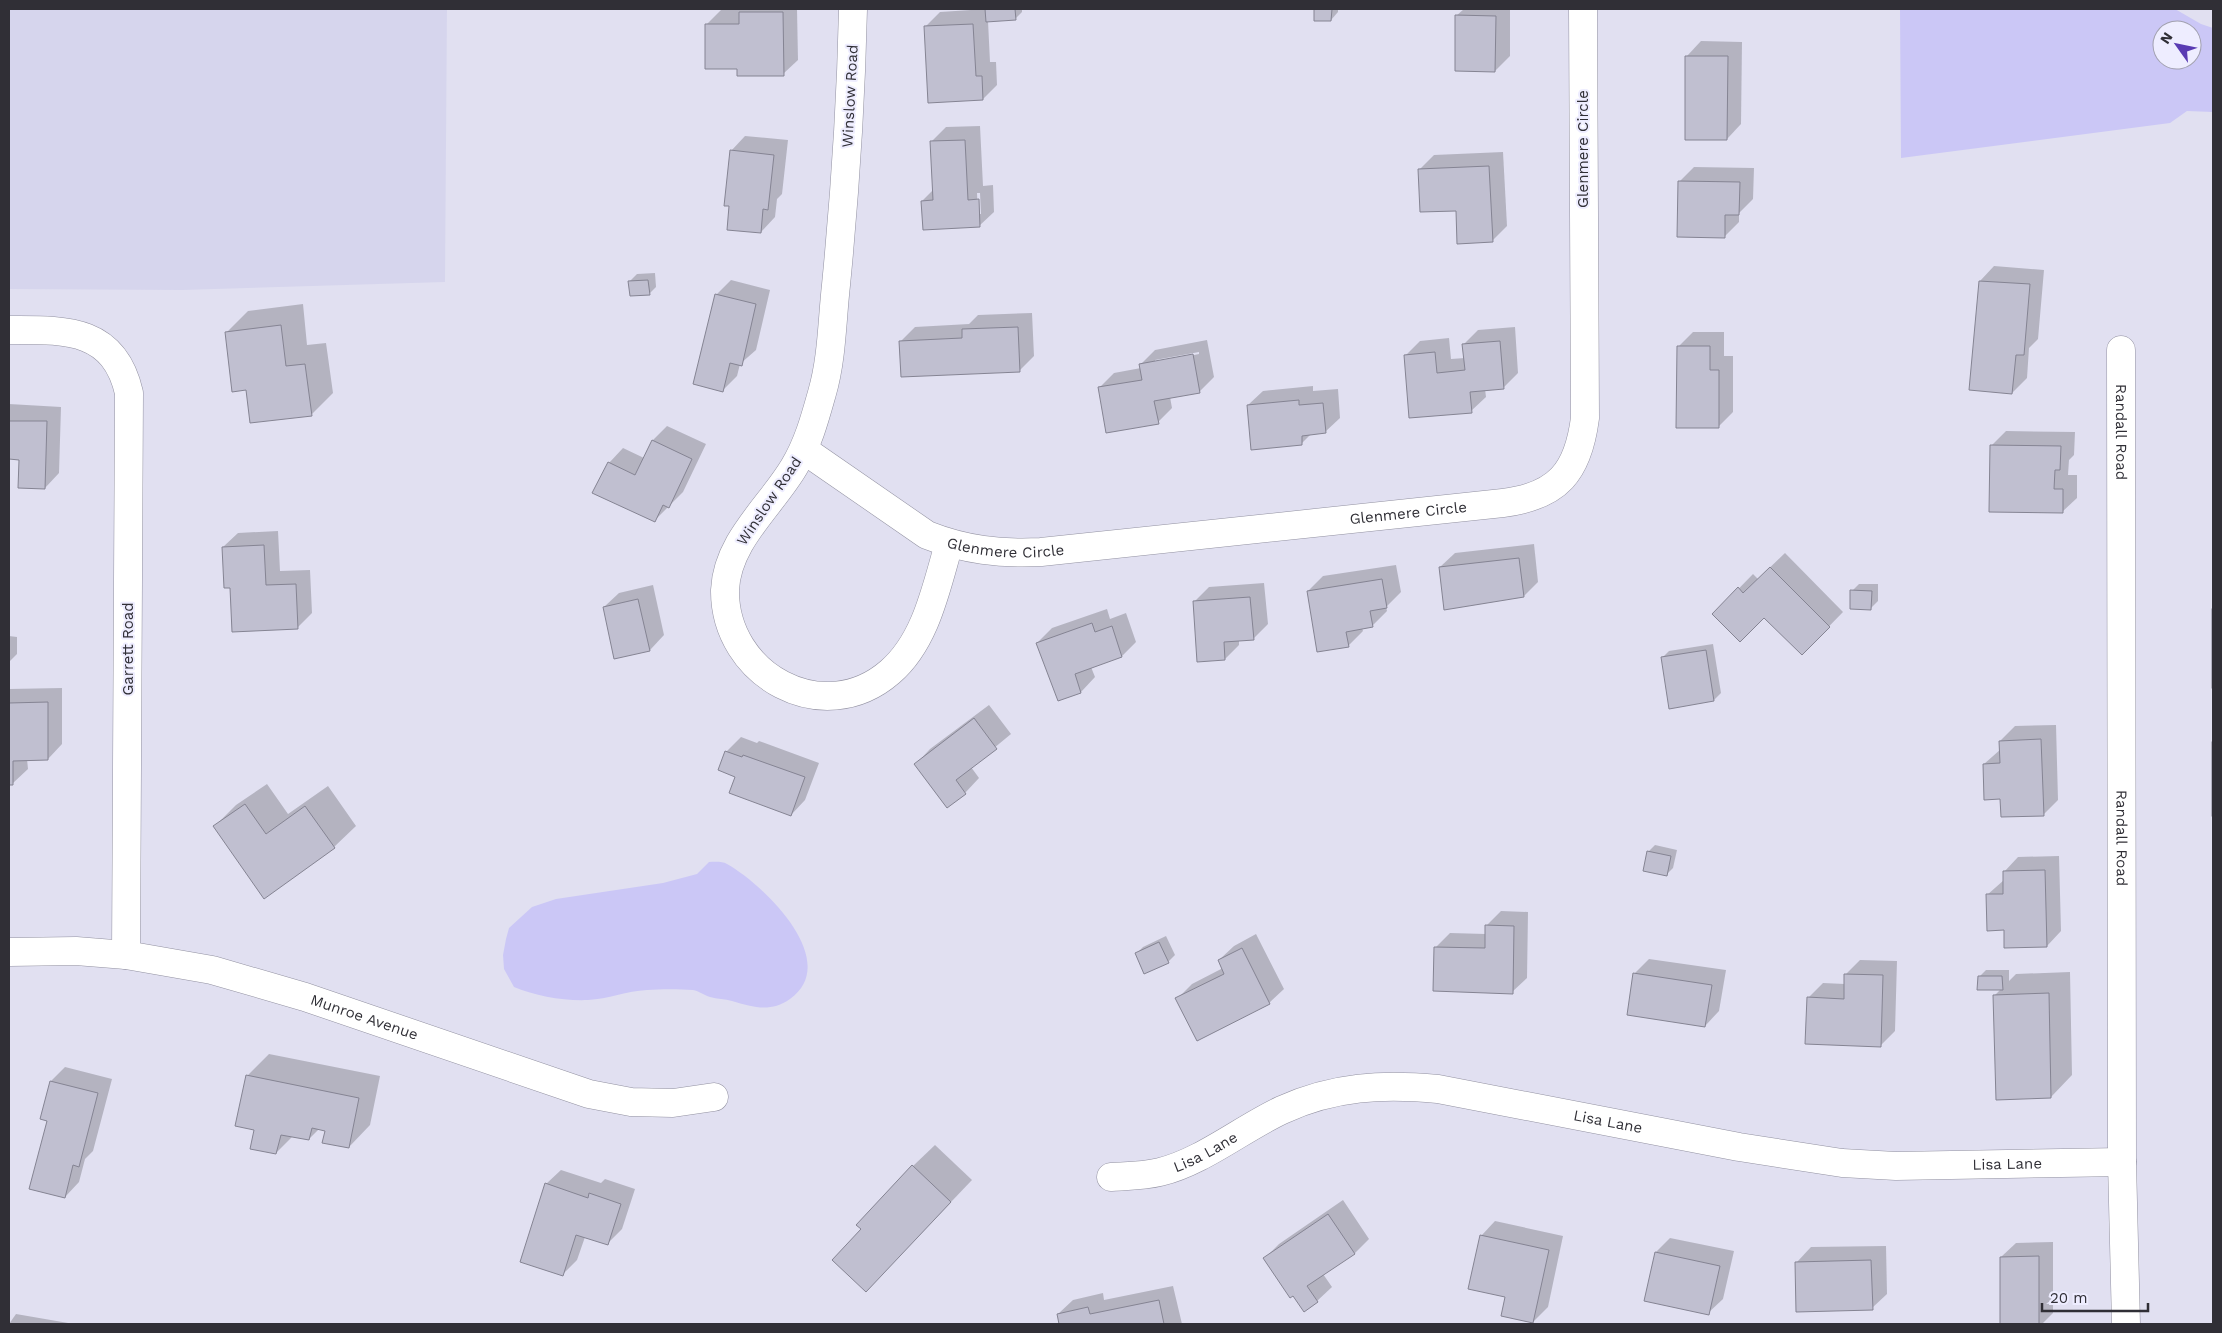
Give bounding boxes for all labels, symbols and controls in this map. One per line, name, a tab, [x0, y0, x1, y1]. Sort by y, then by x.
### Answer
north arrow	[2152, 20, 2202, 70]
text: N	[2157, 29, 2176, 47]
street label: Winslow Road	[838, 44, 862, 148]
street label: Glenmere Circle	[1574, 90, 1592, 208]
street label: Randall Road	[2112, 384, 2130, 480]
street label: Winslow Road	[733, 453, 805, 549]
street label: Glenmere Circle	[1349, 498, 1468, 528]
street label: Glenmere Circle	[945, 533, 1065, 562]
street label: Garrett Road	[119, 602, 137, 696]
street label: Randall Road	[2113, 790, 2131, 886]
street label: Munroe Avenue	[308, 991, 420, 1044]
street label: Lisa Lane	[1572, 1106, 1644, 1137]
street label: Lisa Lane	[1171, 1128, 1241, 1176]
street label: Lisa Lane	[1972, 1154, 2042, 1174]
scale bar	[2042, 1280, 2148, 1312]
text: 20 m	[2050, 1289, 2088, 1307]

